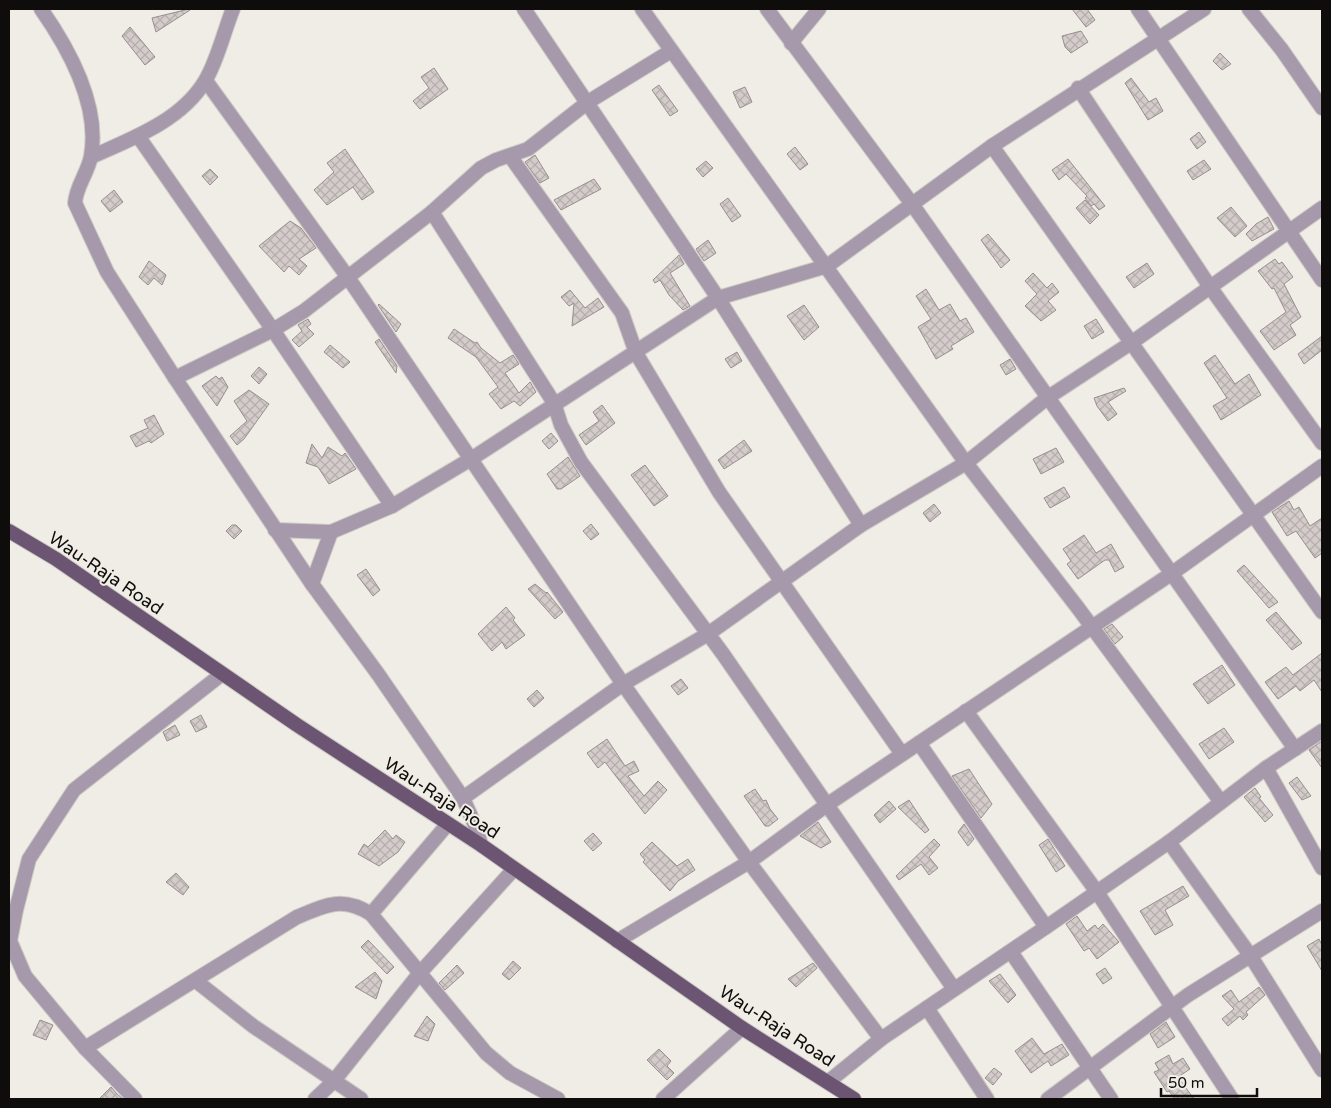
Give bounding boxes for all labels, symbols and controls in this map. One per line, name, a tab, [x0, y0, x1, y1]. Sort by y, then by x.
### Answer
street label: Wau-Raja Road	[45, 527, 167, 619]
street label: Wau-Raja Road	[380, 752, 504, 844]
street label: Wau-Raja Road	[715, 980, 839, 1072]
scale bar	[1161, 1066, 1257, 1098]
text: 50 m	[1168, 1074, 1205, 1092]

